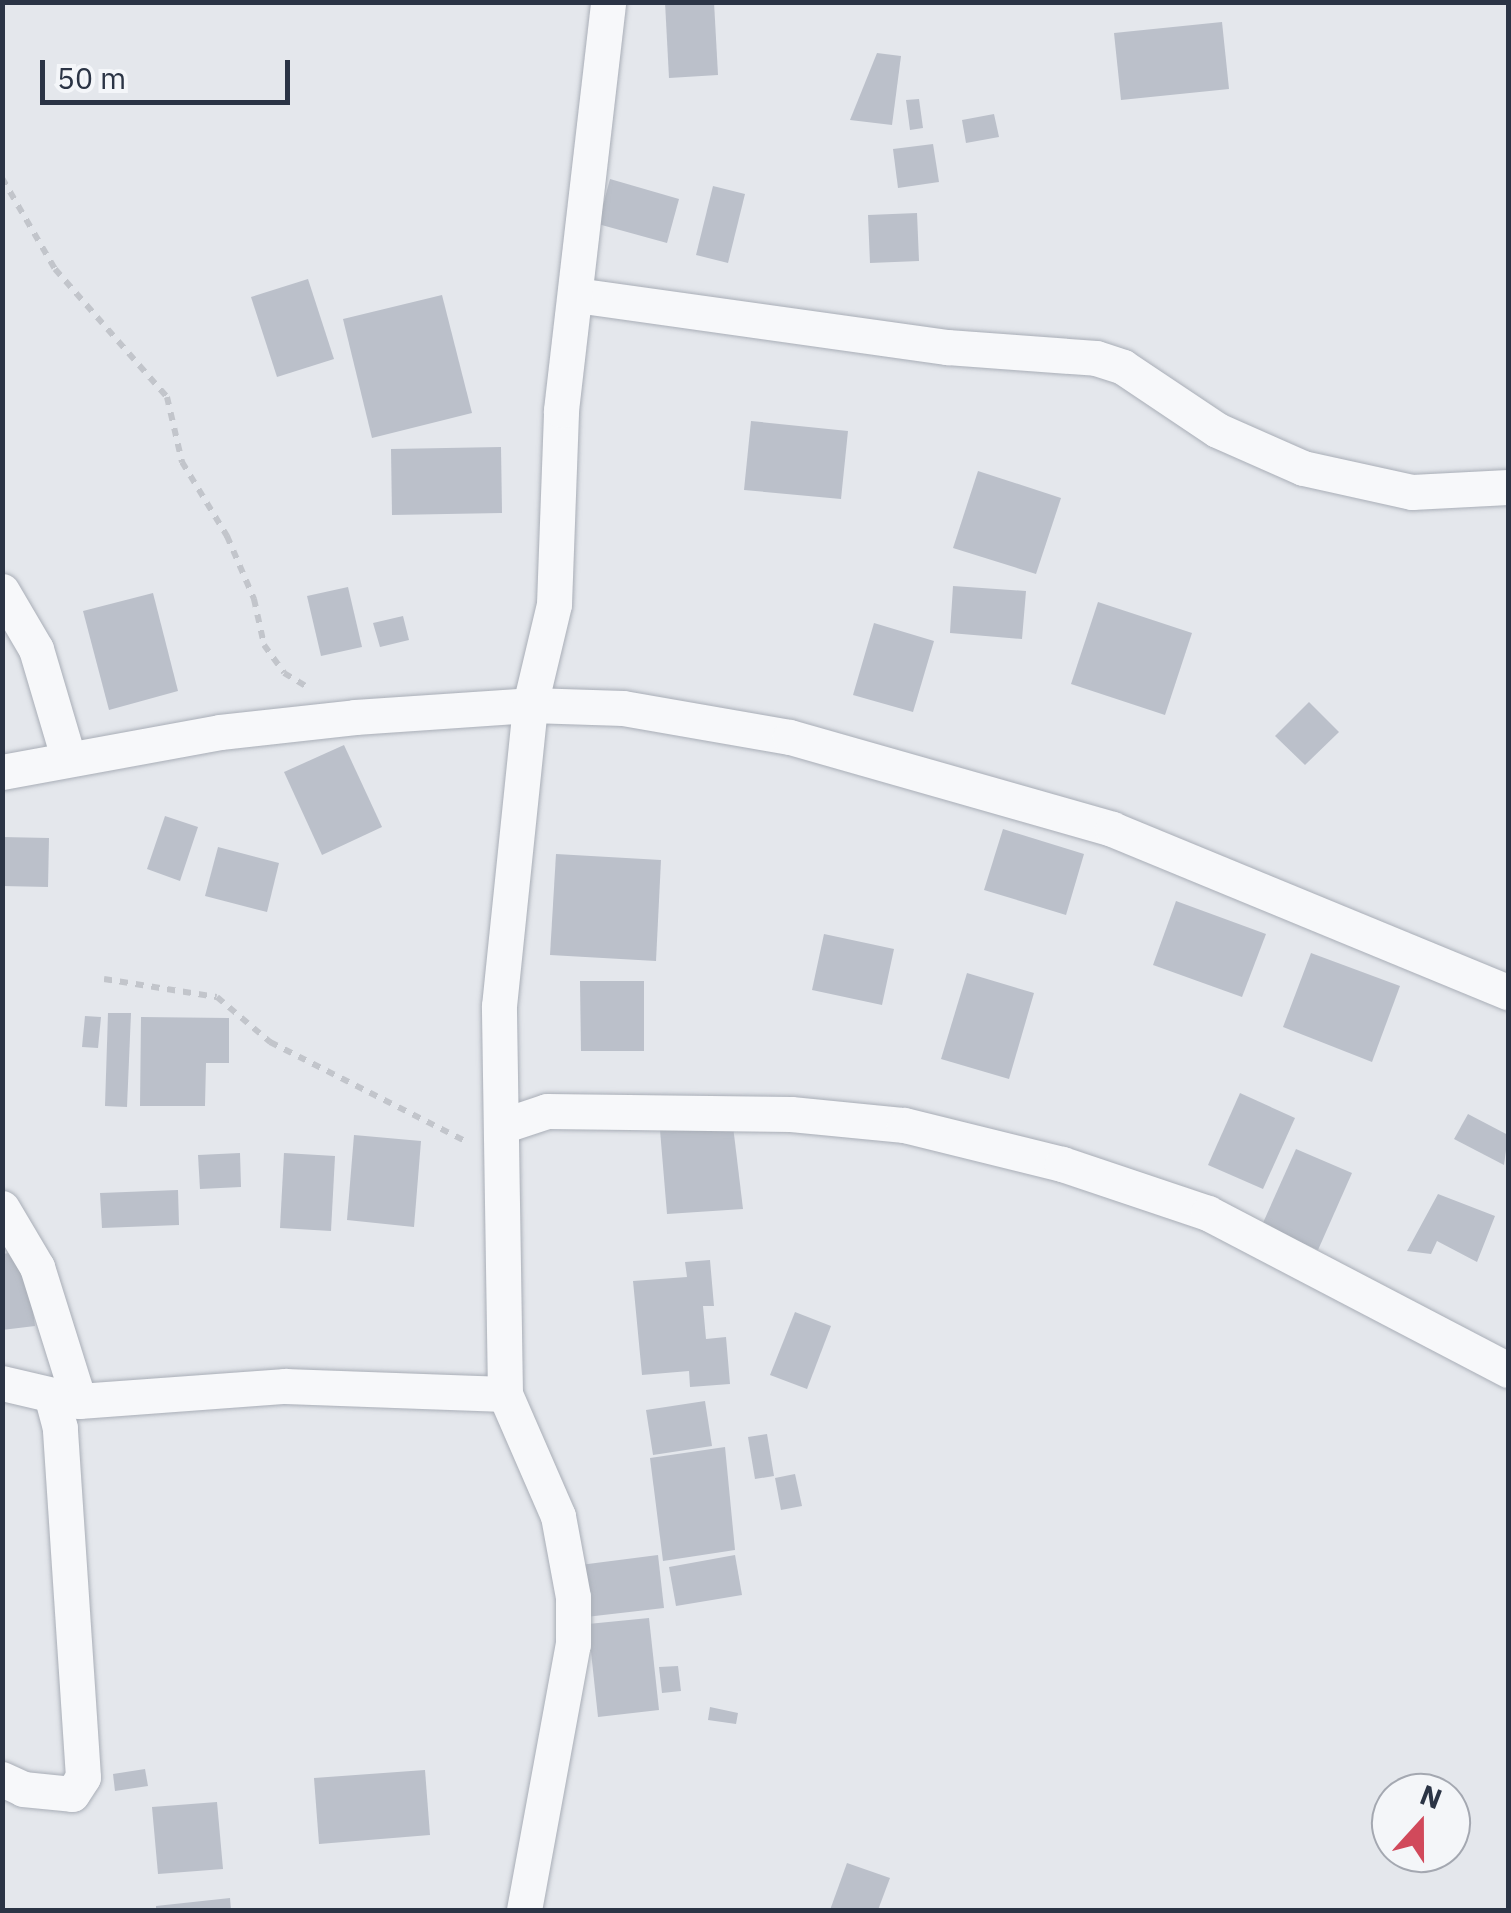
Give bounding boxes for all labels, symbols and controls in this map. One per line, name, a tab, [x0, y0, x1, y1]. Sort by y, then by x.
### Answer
scale bar	[45, 40, 295, 102]
text: 50 m	[57, 58, 126, 97]
north arrow	[1371, 1773, 1471, 1873]
text: N	[1415, 1775, 1447, 1817]

